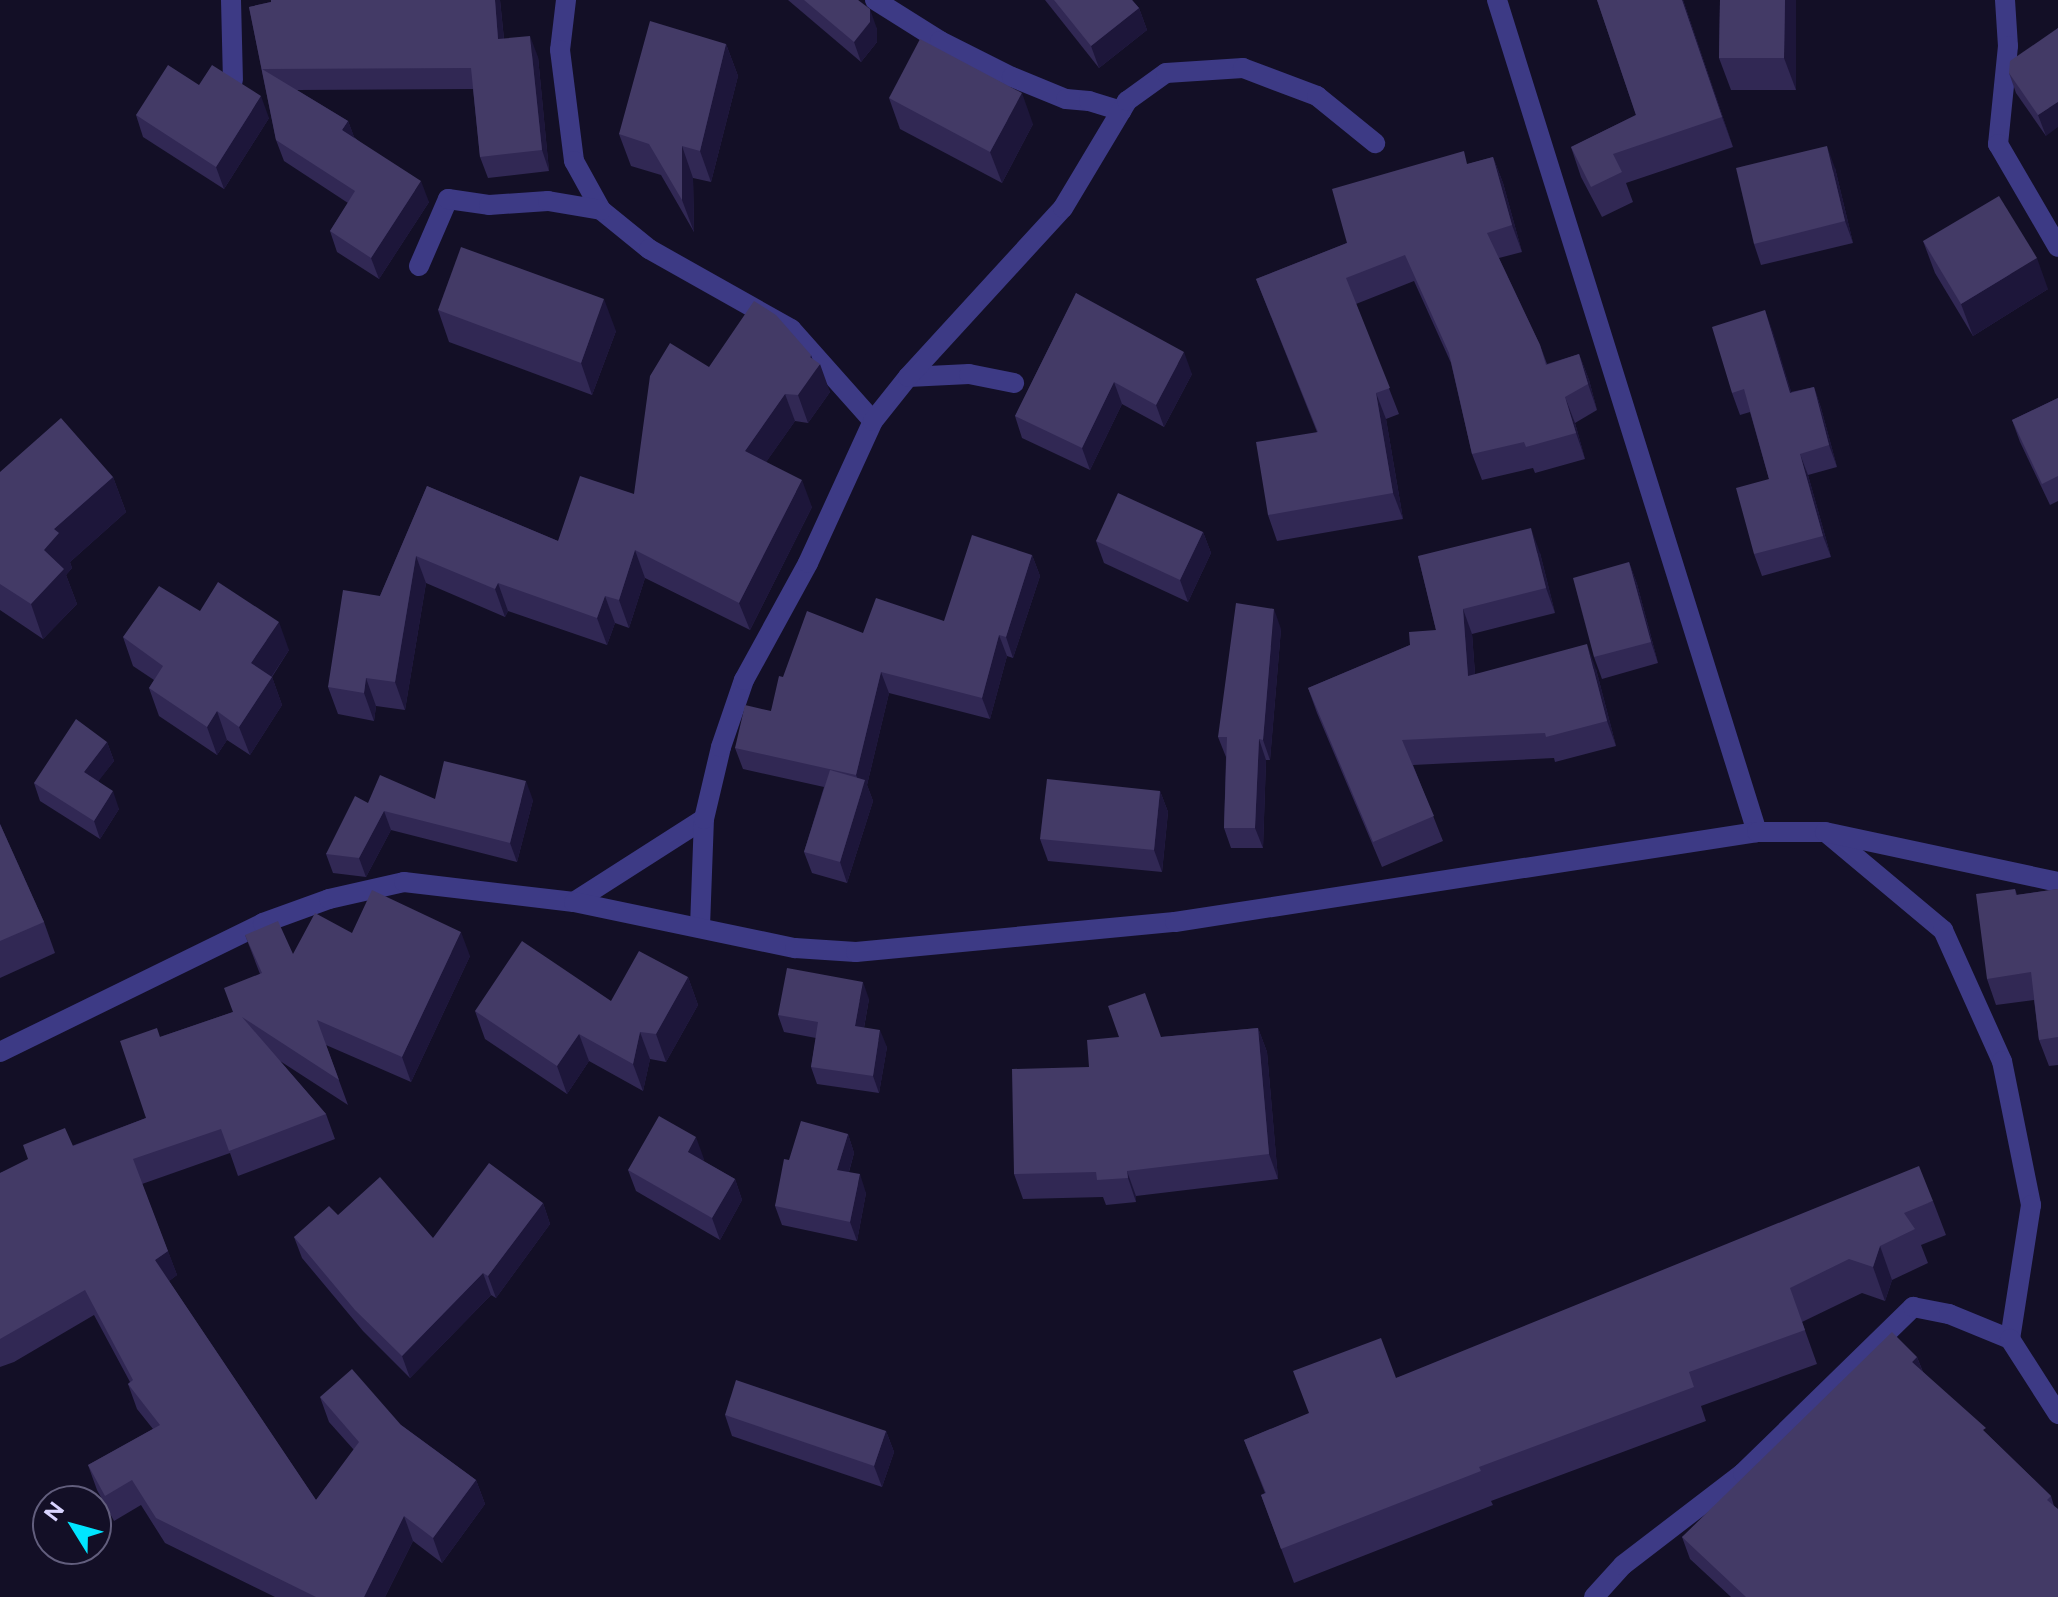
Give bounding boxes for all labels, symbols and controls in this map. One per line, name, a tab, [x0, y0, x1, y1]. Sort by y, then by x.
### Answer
north arrow	[32, 1485, 112, 1565]
text: N	[38, 1497, 70, 1526]

